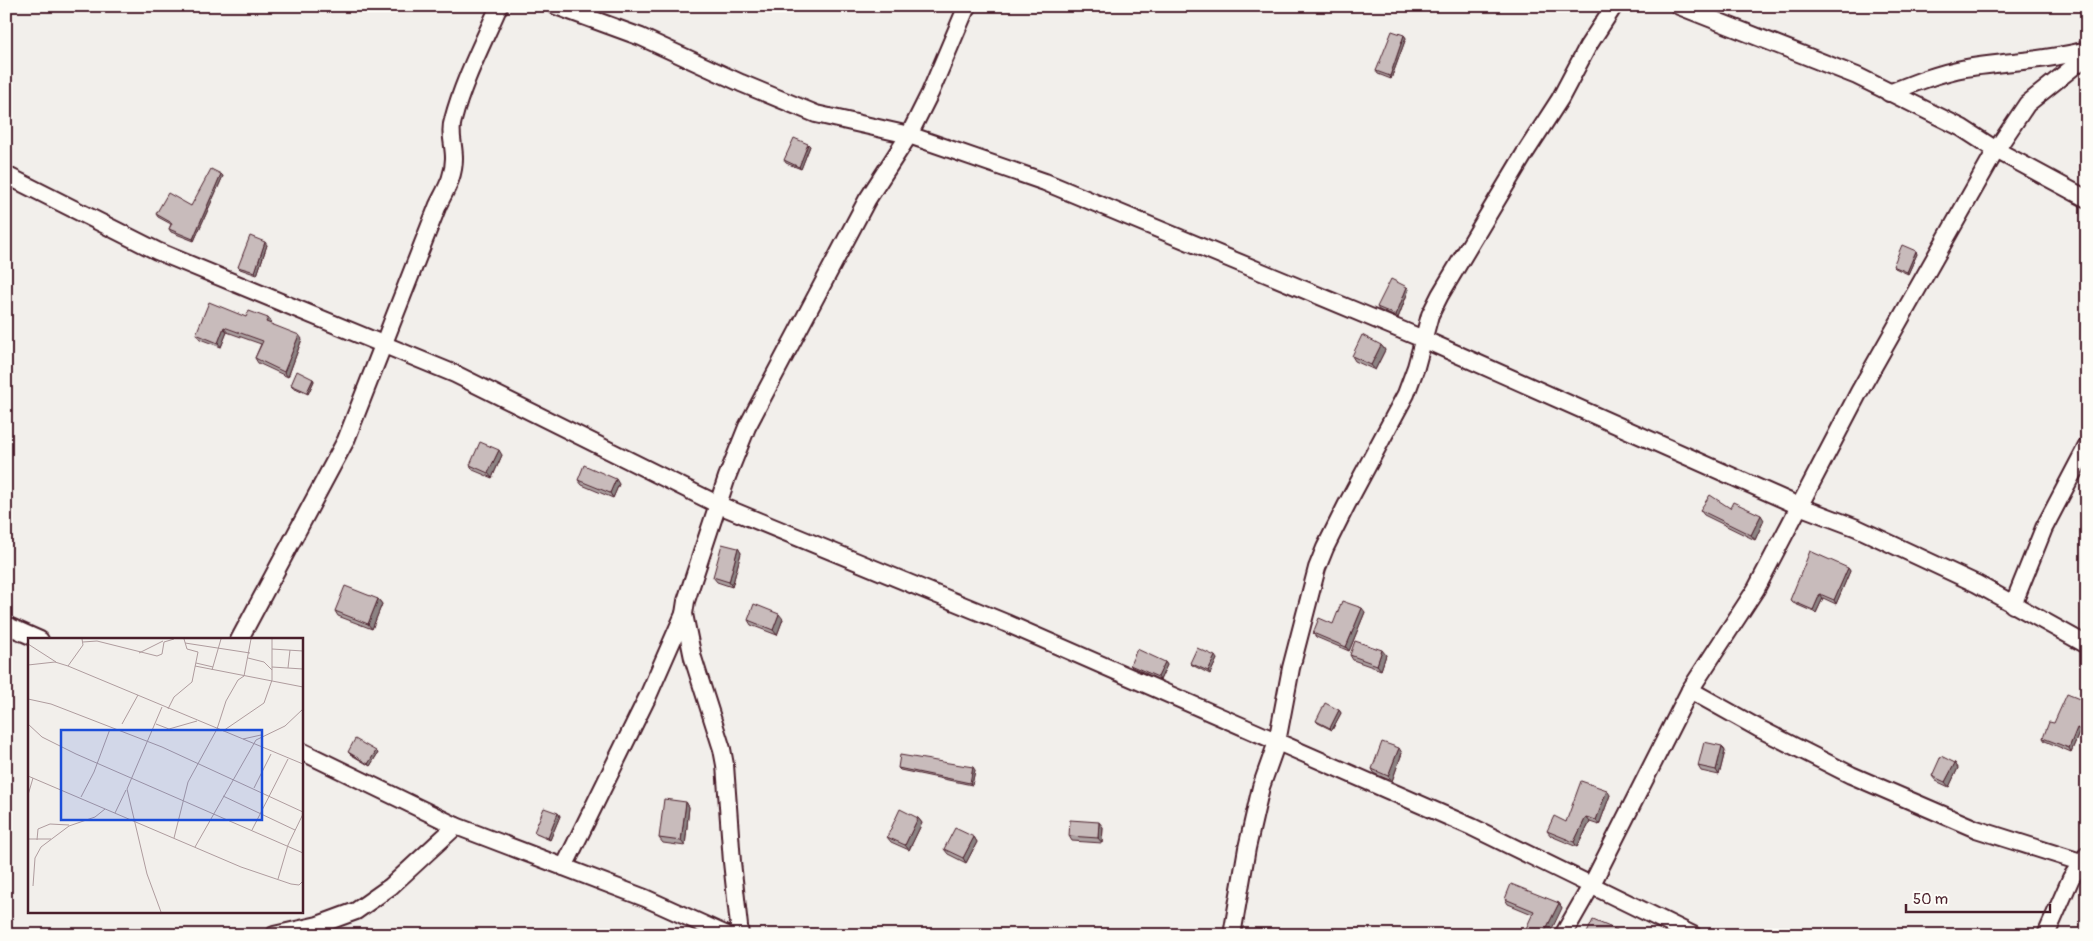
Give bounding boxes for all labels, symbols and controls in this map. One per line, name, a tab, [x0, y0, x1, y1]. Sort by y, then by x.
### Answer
inset map	[28, 638, 302, 914]
scale bar	[1906, 881, 2049, 913]
text: 50 m	[1913, 890, 1948, 909]

